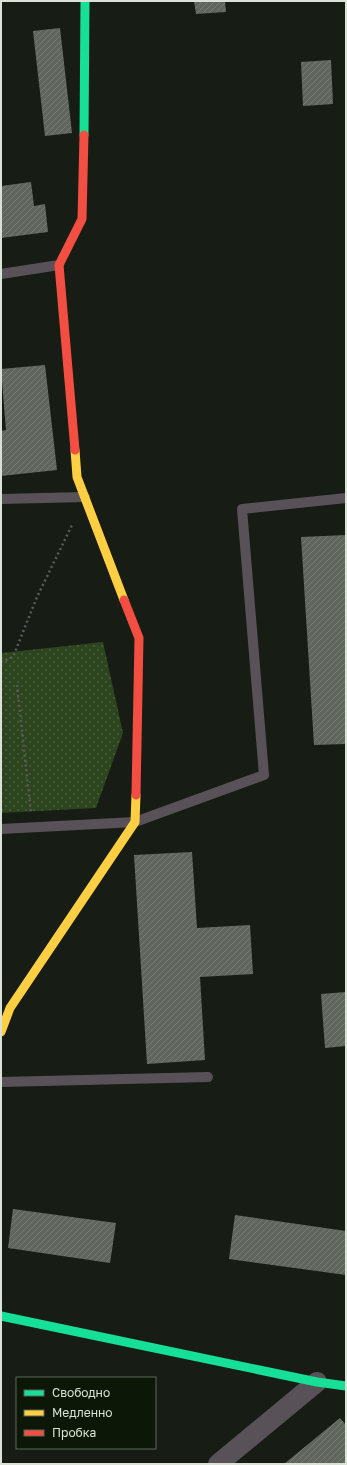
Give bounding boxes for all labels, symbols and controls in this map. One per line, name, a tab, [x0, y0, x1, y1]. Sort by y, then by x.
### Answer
legend	[16, 1377, 156, 1449]
text: Свободно	[52, 1385, 110, 1400]
text: Медленно	[52, 1405, 112, 1420]
text: Пробка	[52, 1425, 96, 1440]

